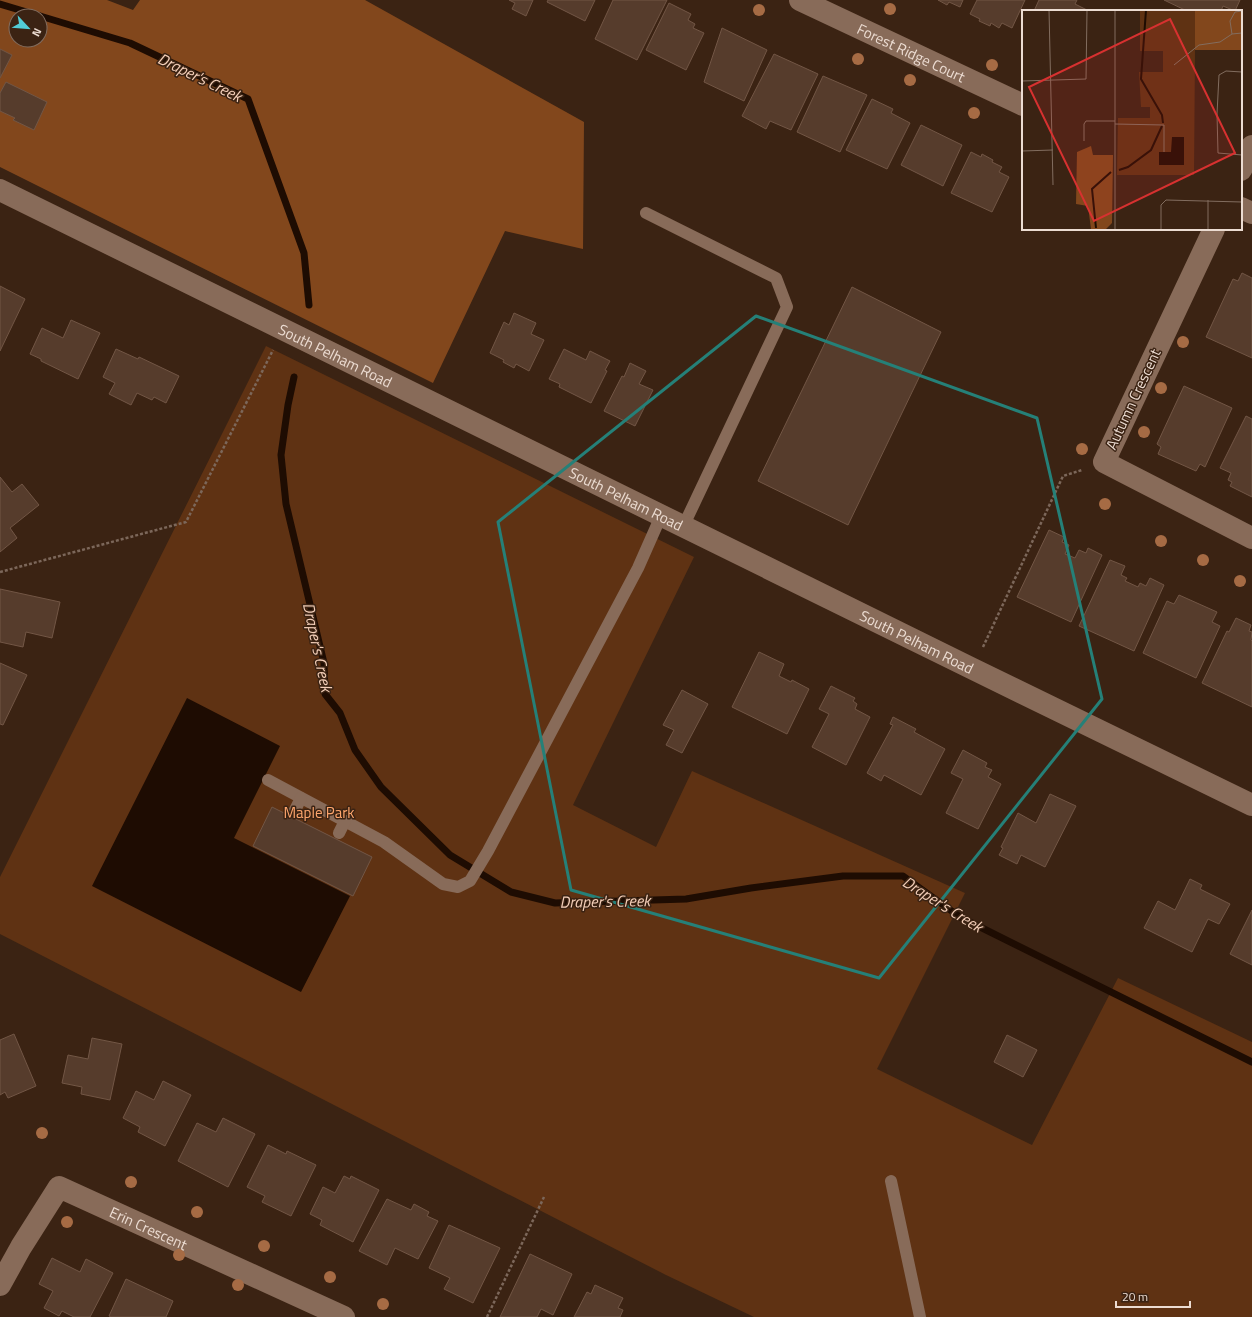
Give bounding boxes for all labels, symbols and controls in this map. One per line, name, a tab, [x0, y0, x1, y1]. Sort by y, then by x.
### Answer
north arrow	[8, 8, 48, 48]
inset map	[1022, 10, 1242, 230]
street label: Forest Ridge Court	[853, 17, 970, 88]
text: N	[28, 25, 46, 39]
water label: Draper's Creek	[154, 46, 248, 108]
street label: South Pelham Road	[275, 317, 396, 393]
street label: Autumn Crescent	[1100, 344, 1167, 453]
street label: South Pelham Road	[565, 460, 687, 536]
water label: Draper's Creek	[297, 600, 340, 696]
street label: South Pelham Road	[856, 604, 978, 679]
park label: Maple Park	[283, 801, 355, 824]
water label: Draper's Creek	[898, 870, 989, 939]
water label: Draper's Creek	[559, 888, 652, 914]
street label: Erin Crescent	[106, 1200, 192, 1256]
scale bar	[1116, 1283, 1190, 1309]
text: 20 m	[1122, 1287, 1148, 1306]

